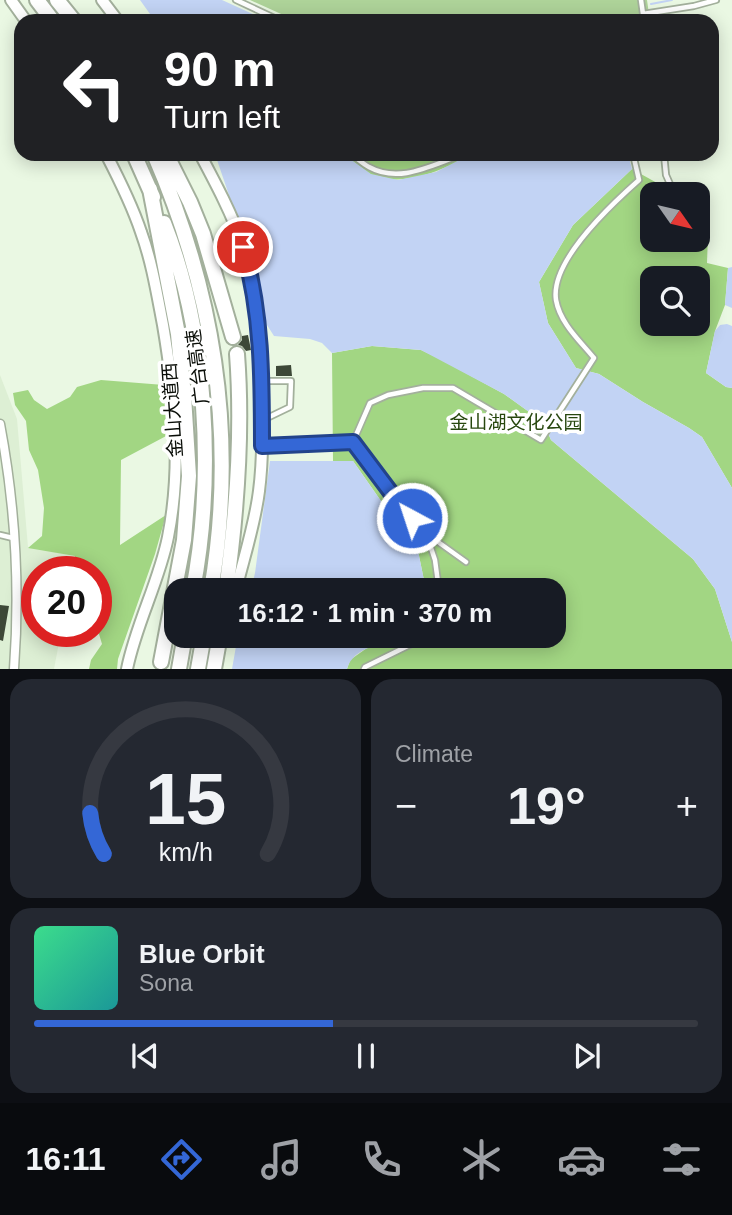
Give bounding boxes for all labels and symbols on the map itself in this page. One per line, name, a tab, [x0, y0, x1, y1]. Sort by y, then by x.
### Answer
north arrow	[640, 182, 710, 252]
pin	[213, 217, 273, 277]
street label: 广台高速	[182, 328, 213, 406]
street label: 金山大道西	[159, 362, 186, 458]
park label: 金山湖文化公园	[449, 412, 583, 433]
position arrow	[375, 481, 449, 555]
speed limit sign: 20	[21, 556, 112, 647]

